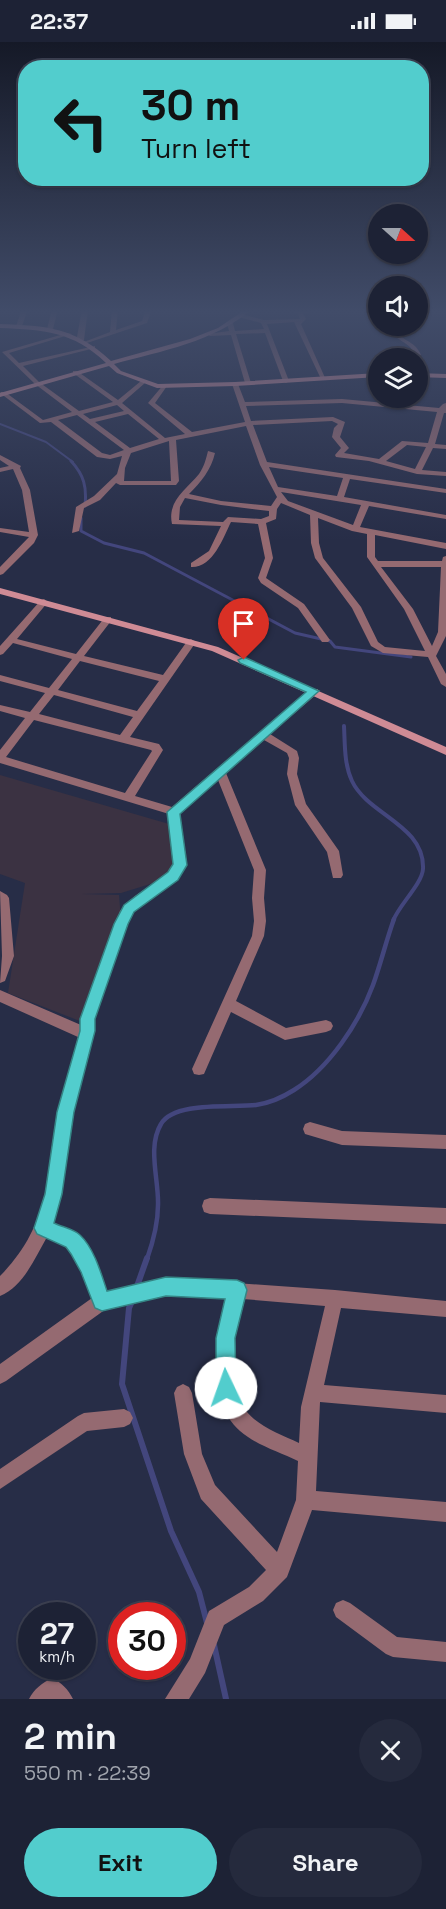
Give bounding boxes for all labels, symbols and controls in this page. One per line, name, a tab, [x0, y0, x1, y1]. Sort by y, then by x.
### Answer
text: 22:37	[30, 7, 88, 35]
text: 30 m	[141, 79, 240, 132]
icon: left	[42, 84, 120, 162]
text: Turn left	[141, 131, 251, 166]
north arrow	[368, 204, 428, 264]
map controls	[368, 204, 428, 408]
button: sound	[368, 276, 428, 336]
button: layers	[368, 348, 428, 408]
pin	[218, 598, 269, 660]
icon: arrive	[227, 607, 260, 640]
position arrow	[194, 1356, 258, 1420]
speed limit sign: 30	[108, 1602, 186, 1680]
text: 27	[40, 1614, 74, 1653]
text: km/h	[39, 1647, 75, 1666]
text: 2 min	[24, 1714, 117, 1760]
button: close	[359, 1719, 422, 1782]
text: 550 m · 22:39	[24, 1760, 151, 1786]
button: Exit	[24, 1828, 217, 1897]
button: Share	[229, 1828, 422, 1897]

